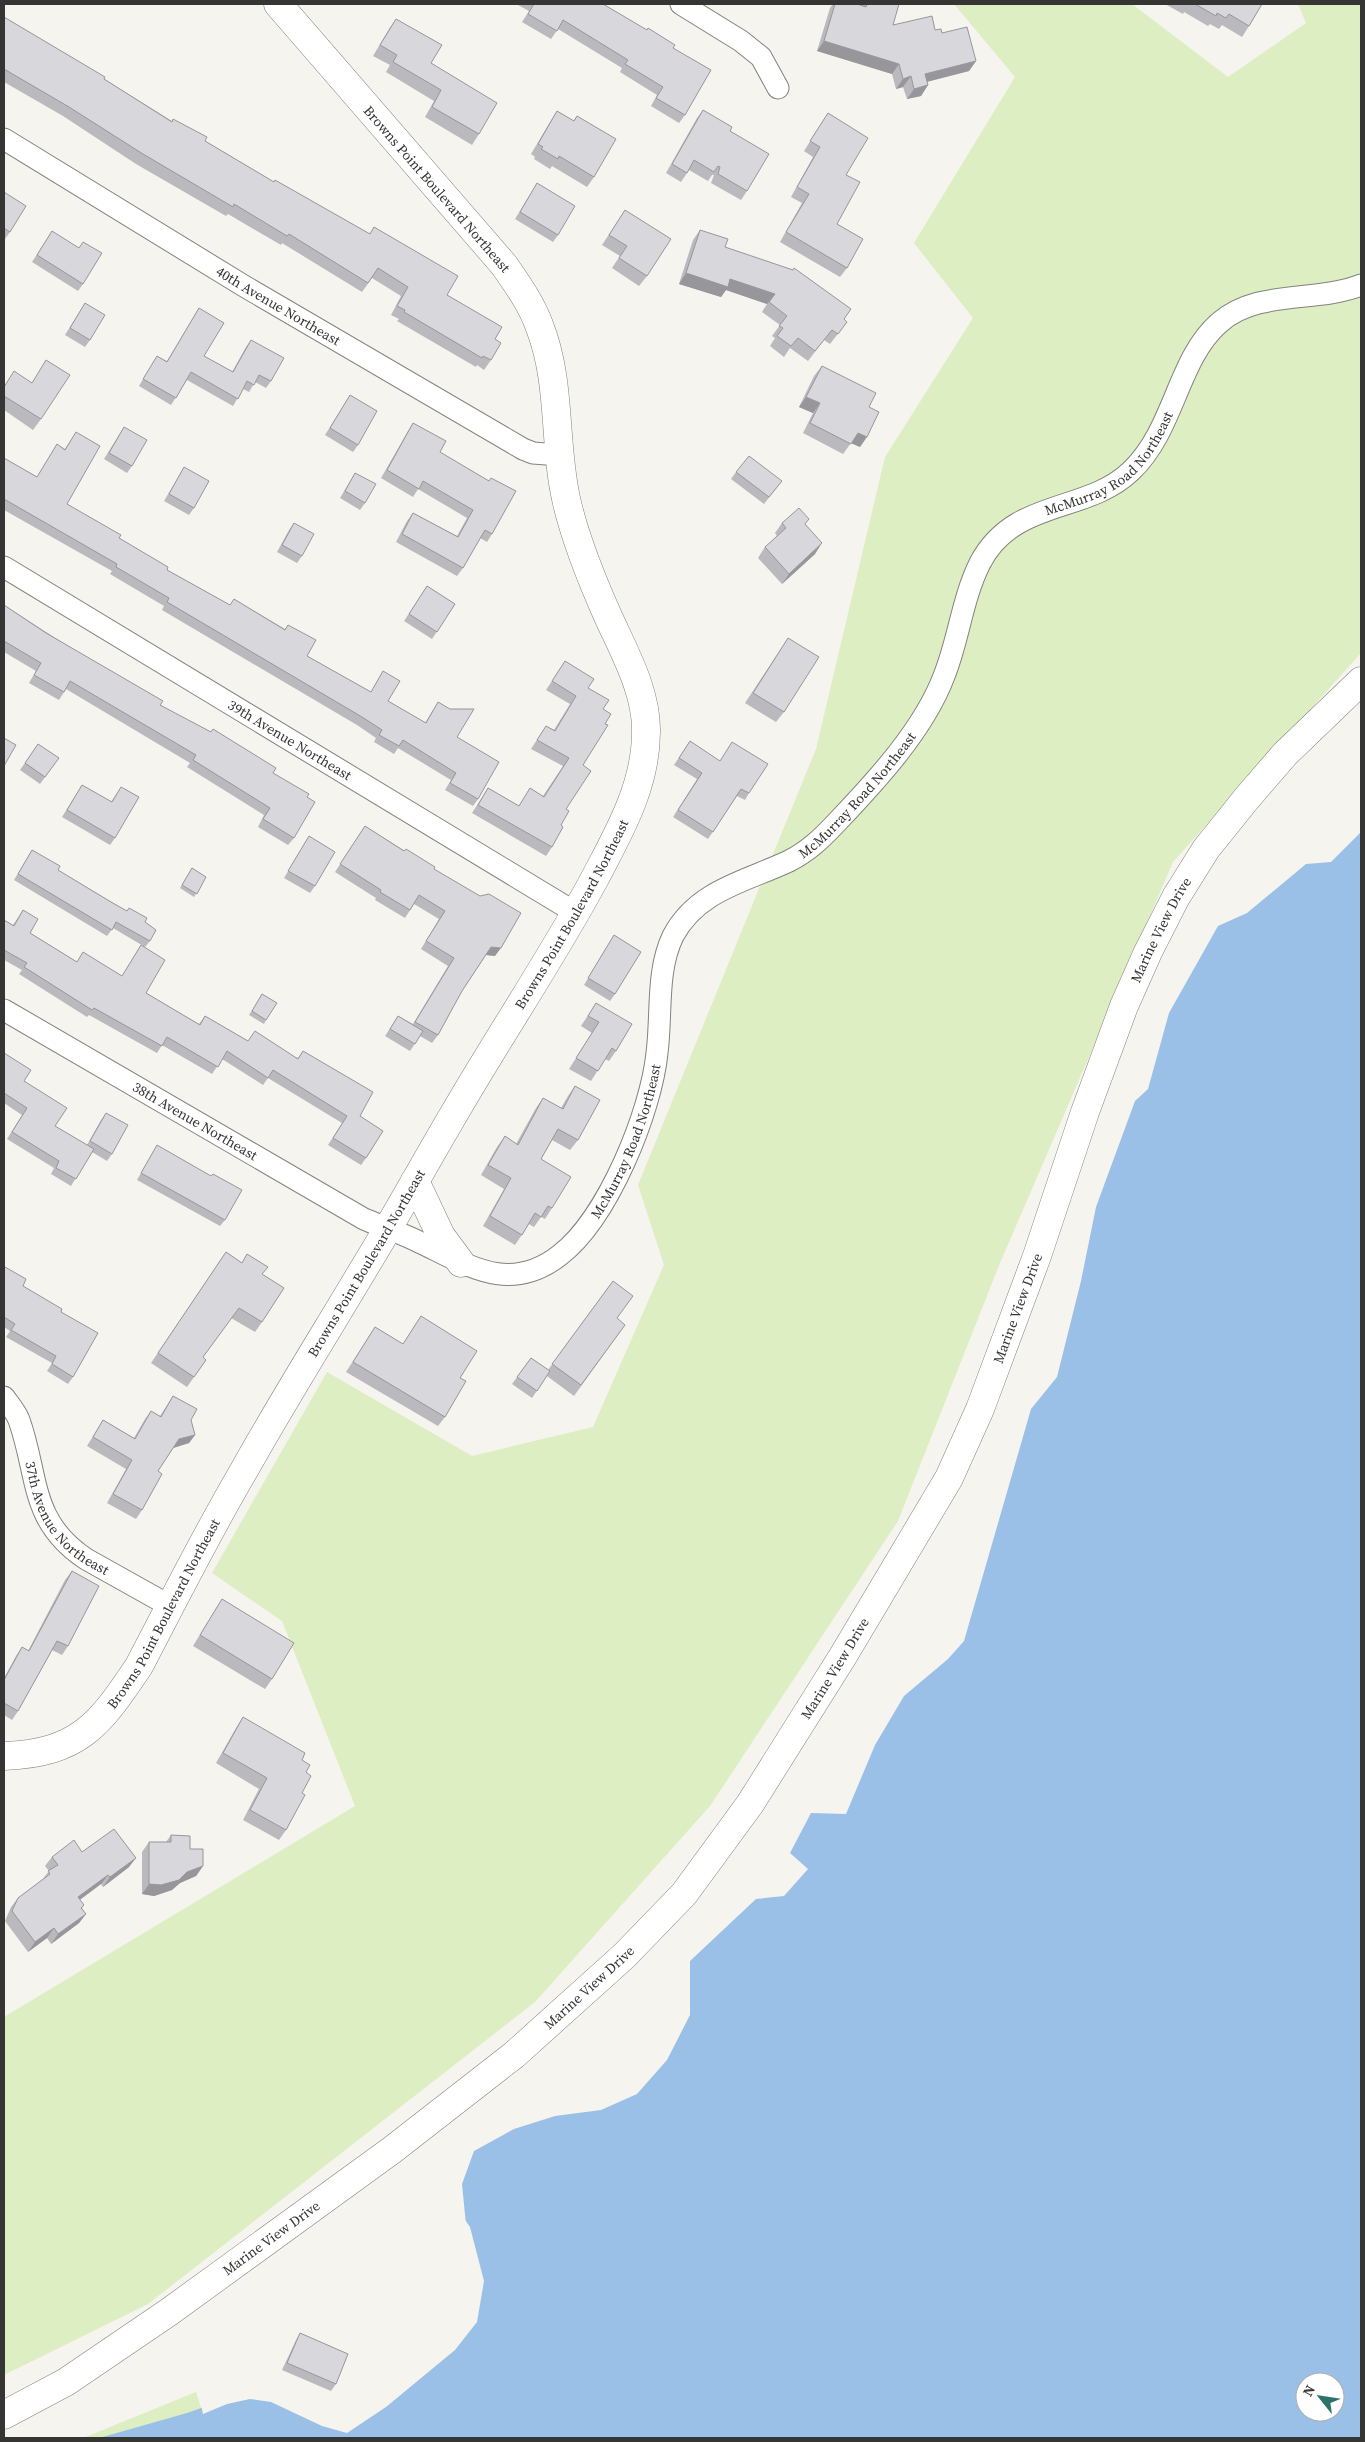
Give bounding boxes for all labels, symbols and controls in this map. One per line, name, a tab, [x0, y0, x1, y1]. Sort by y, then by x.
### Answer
street label: Browns Point Boulevard Northeast	[359, 101, 515, 277]
street label: 40th Avenue Northeast	[212, 261, 345, 350]
street label: McMurray Road Northeast	[1042, 408, 1178, 520]
street label: 39th Avenue Northeast	[224, 695, 356, 785]
street label: McMurray Road Northeast	[794, 728, 921, 863]
street label: Browns Point Boulevard Northeast	[510, 816, 633, 1013]
street label: Marine View Drive	[1126, 873, 1196, 986]
street label: McMurray Road Northeast	[586, 1062, 665, 1223]
street label: 38th Avenue Northeast	[129, 1077, 262, 1165]
street label: Browns Point Boulevard Northeast	[303, 1165, 430, 1361]
street label: Marine View Drive	[988, 1250, 1047, 1366]
street label: 37th Avenue Northeast	[20, 1459, 113, 1580]
street label: Browns Point Boulevard Northeast	[102, 1515, 225, 1713]
street label: Marine View Drive	[796, 1614, 874, 1723]
street label: Marine View Drive	[539, 1941, 639, 2034]
street label: Marine View Drive	[218, 2196, 324, 2280]
north arrow	[1295, 2372, 1345, 2422]
text: N	[1298, 2381, 1320, 2400]

